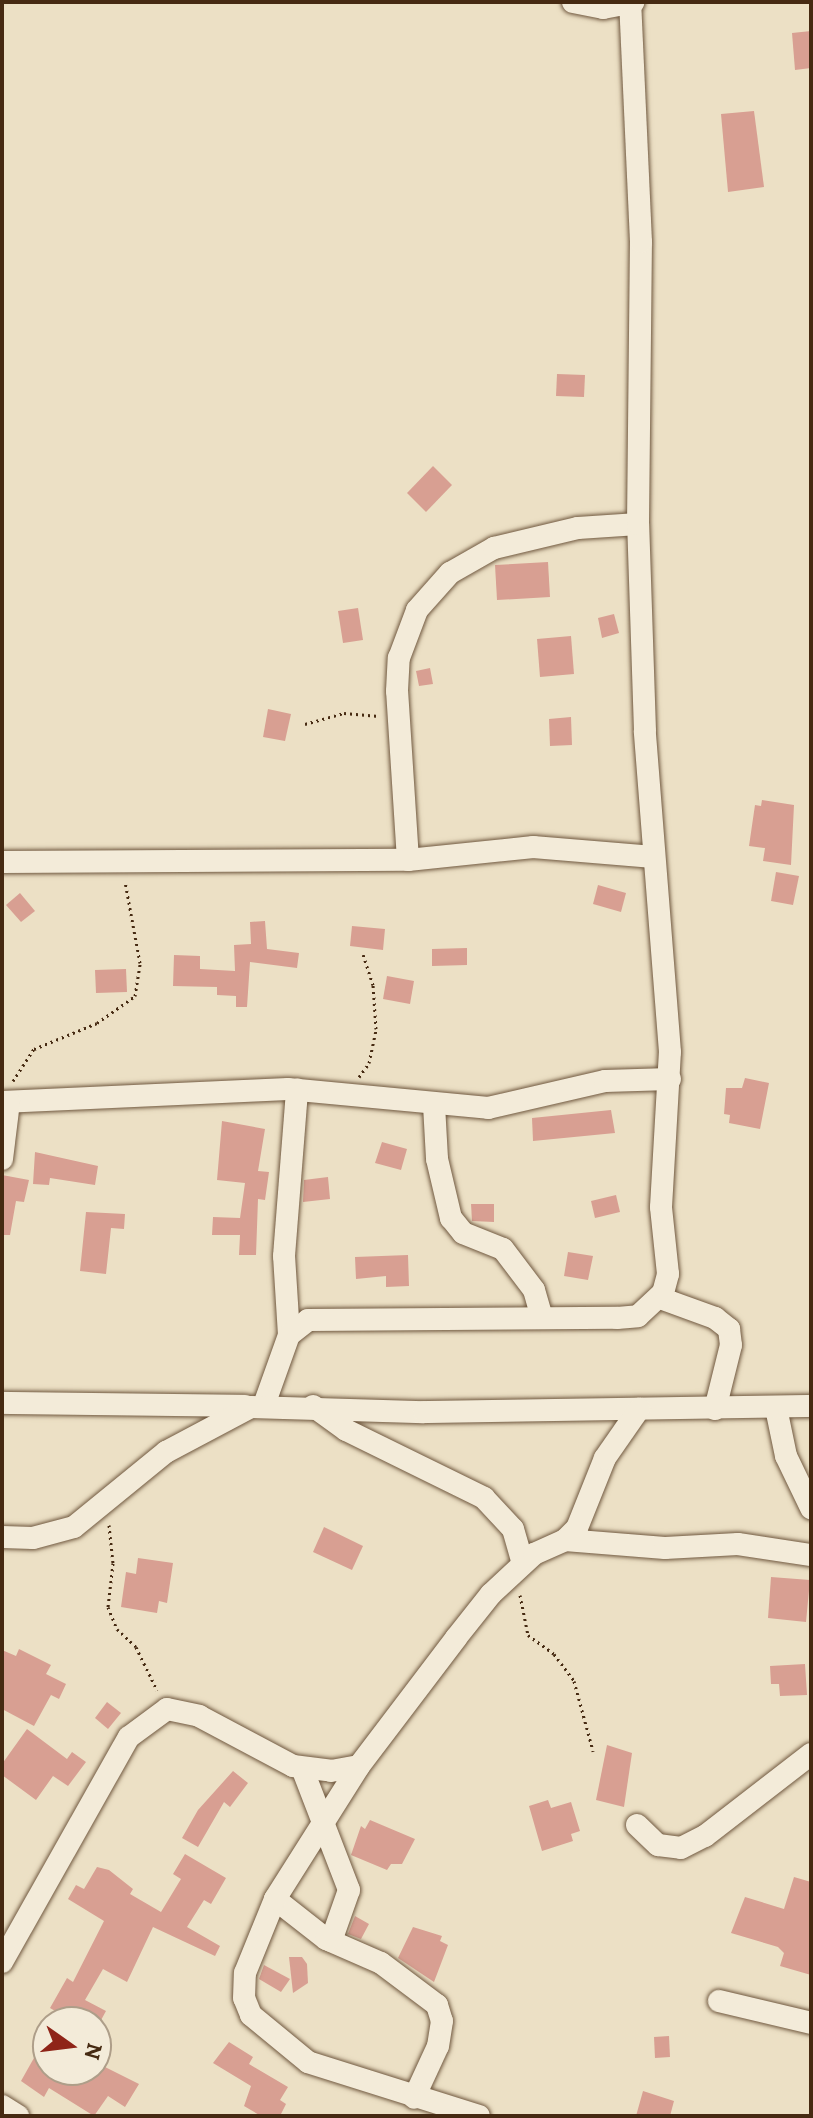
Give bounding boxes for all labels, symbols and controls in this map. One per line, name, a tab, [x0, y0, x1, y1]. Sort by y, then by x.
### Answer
north arrow	[32, 2006, 112, 2086]
text: N	[77, 2040, 110, 2063]

